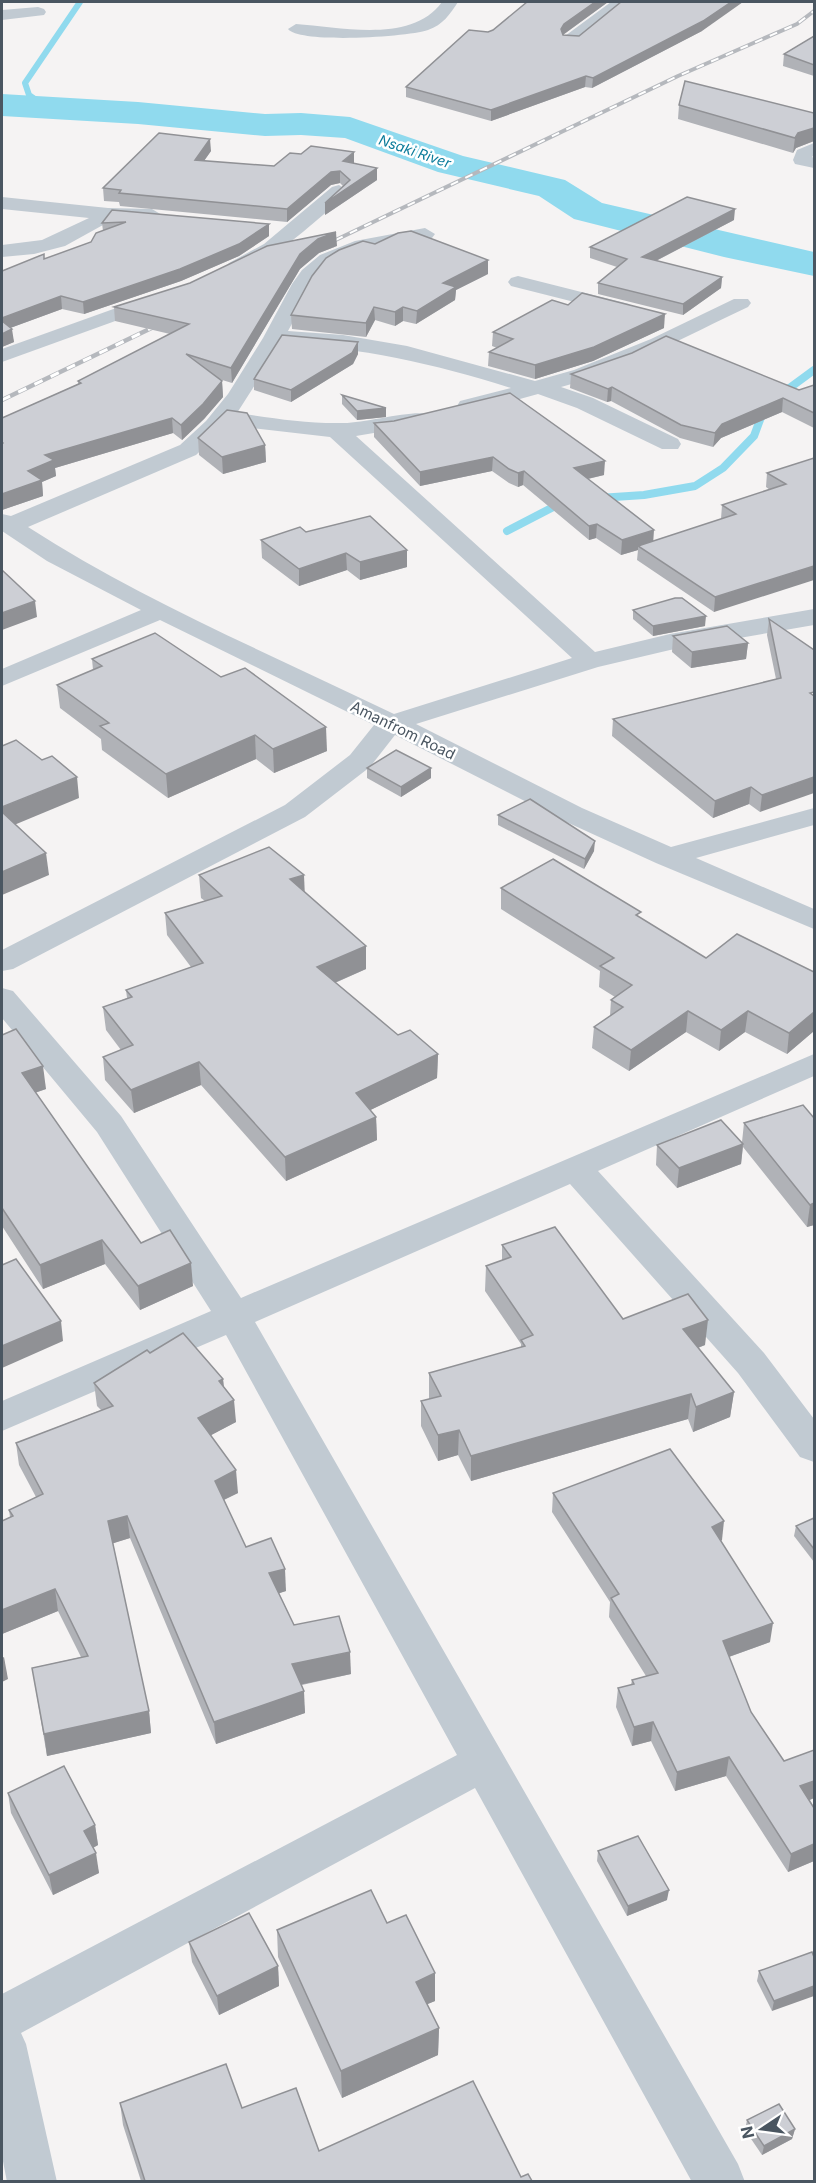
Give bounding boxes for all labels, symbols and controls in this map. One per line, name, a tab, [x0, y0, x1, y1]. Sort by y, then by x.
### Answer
water label: Nsaki River	[377, 131, 454, 171]
street label: Amanfrom Road	[347, 696, 459, 764]
north arrow	[732, 2099, 792, 2159]
text: N	[736, 2124, 759, 2141]

